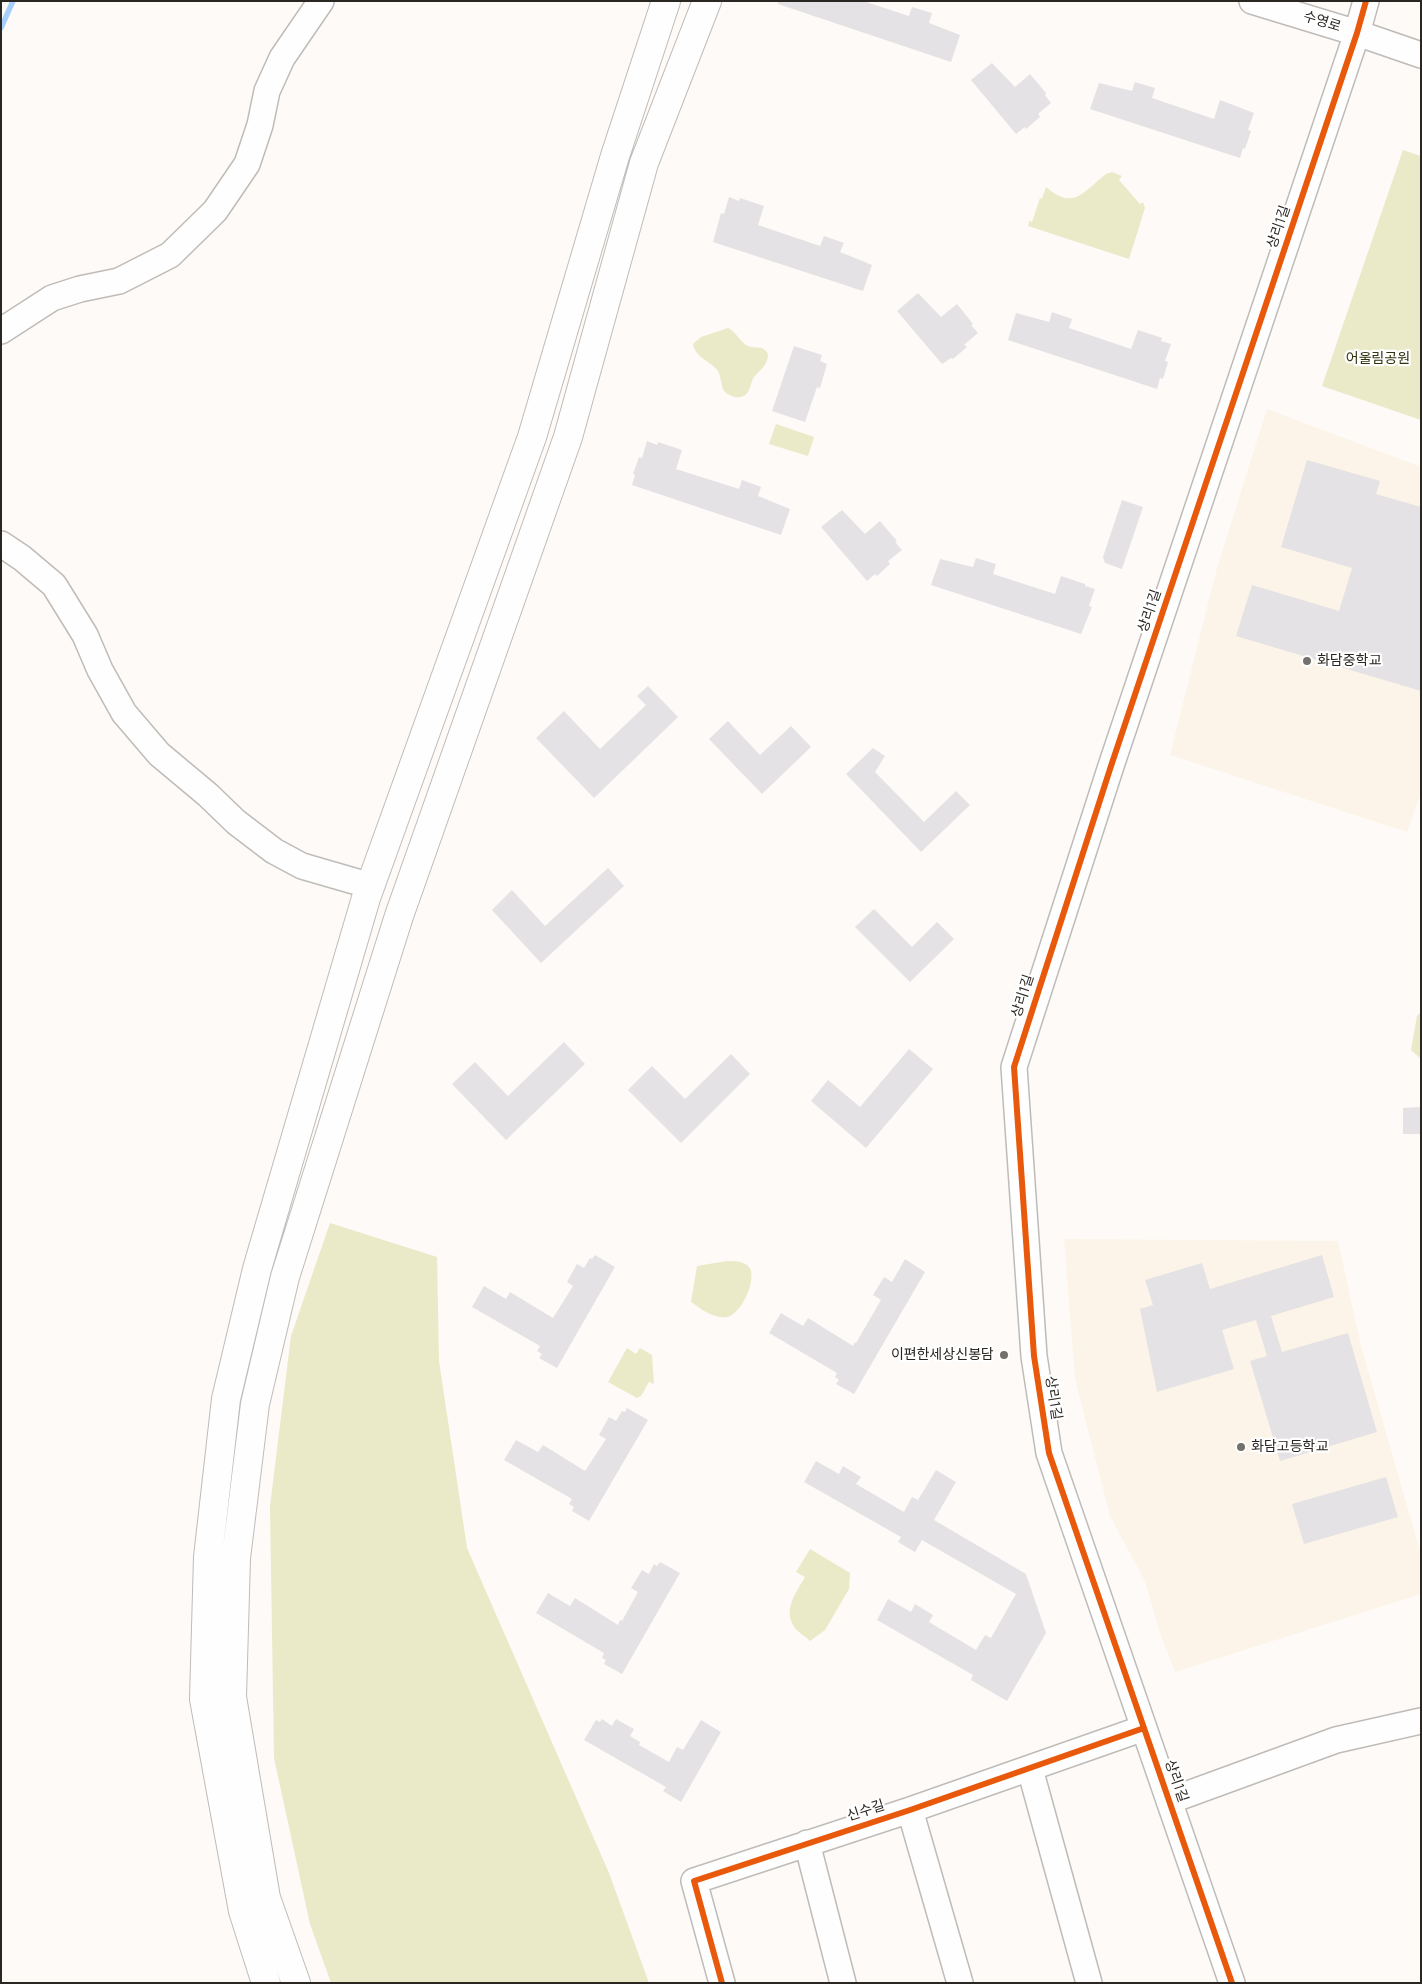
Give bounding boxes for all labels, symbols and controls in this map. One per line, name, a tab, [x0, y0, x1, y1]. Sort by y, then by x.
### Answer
street label: 수영로	[1301, 8, 1343, 36]
street label: 상리1길	[1264, 203, 1294, 251]
park label: 어울림공원	[1346, 351, 1410, 367]
street label: 상리1길	[1135, 587, 1165, 635]
place label: 화담중학교	[1317, 653, 1381, 669]
marker: 화담중학교	[1301, 655, 1313, 667]
street label: 상리1길	[1008, 972, 1038, 1020]
place label: 이편한세상신봉담	[891, 1347, 994, 1363]
marker: 이편한세상신봉담	[998, 1349, 1010, 1361]
street label: 상리1길	[1041, 1375, 1065, 1421]
place label: 화담고등학교	[1251, 1439, 1328, 1455]
marker: 화담고등학교	[1235, 1441, 1247, 1453]
street label: 상리1길	[1161, 1757, 1191, 1805]
street label: 신수길	[845, 1797, 887, 1825]

